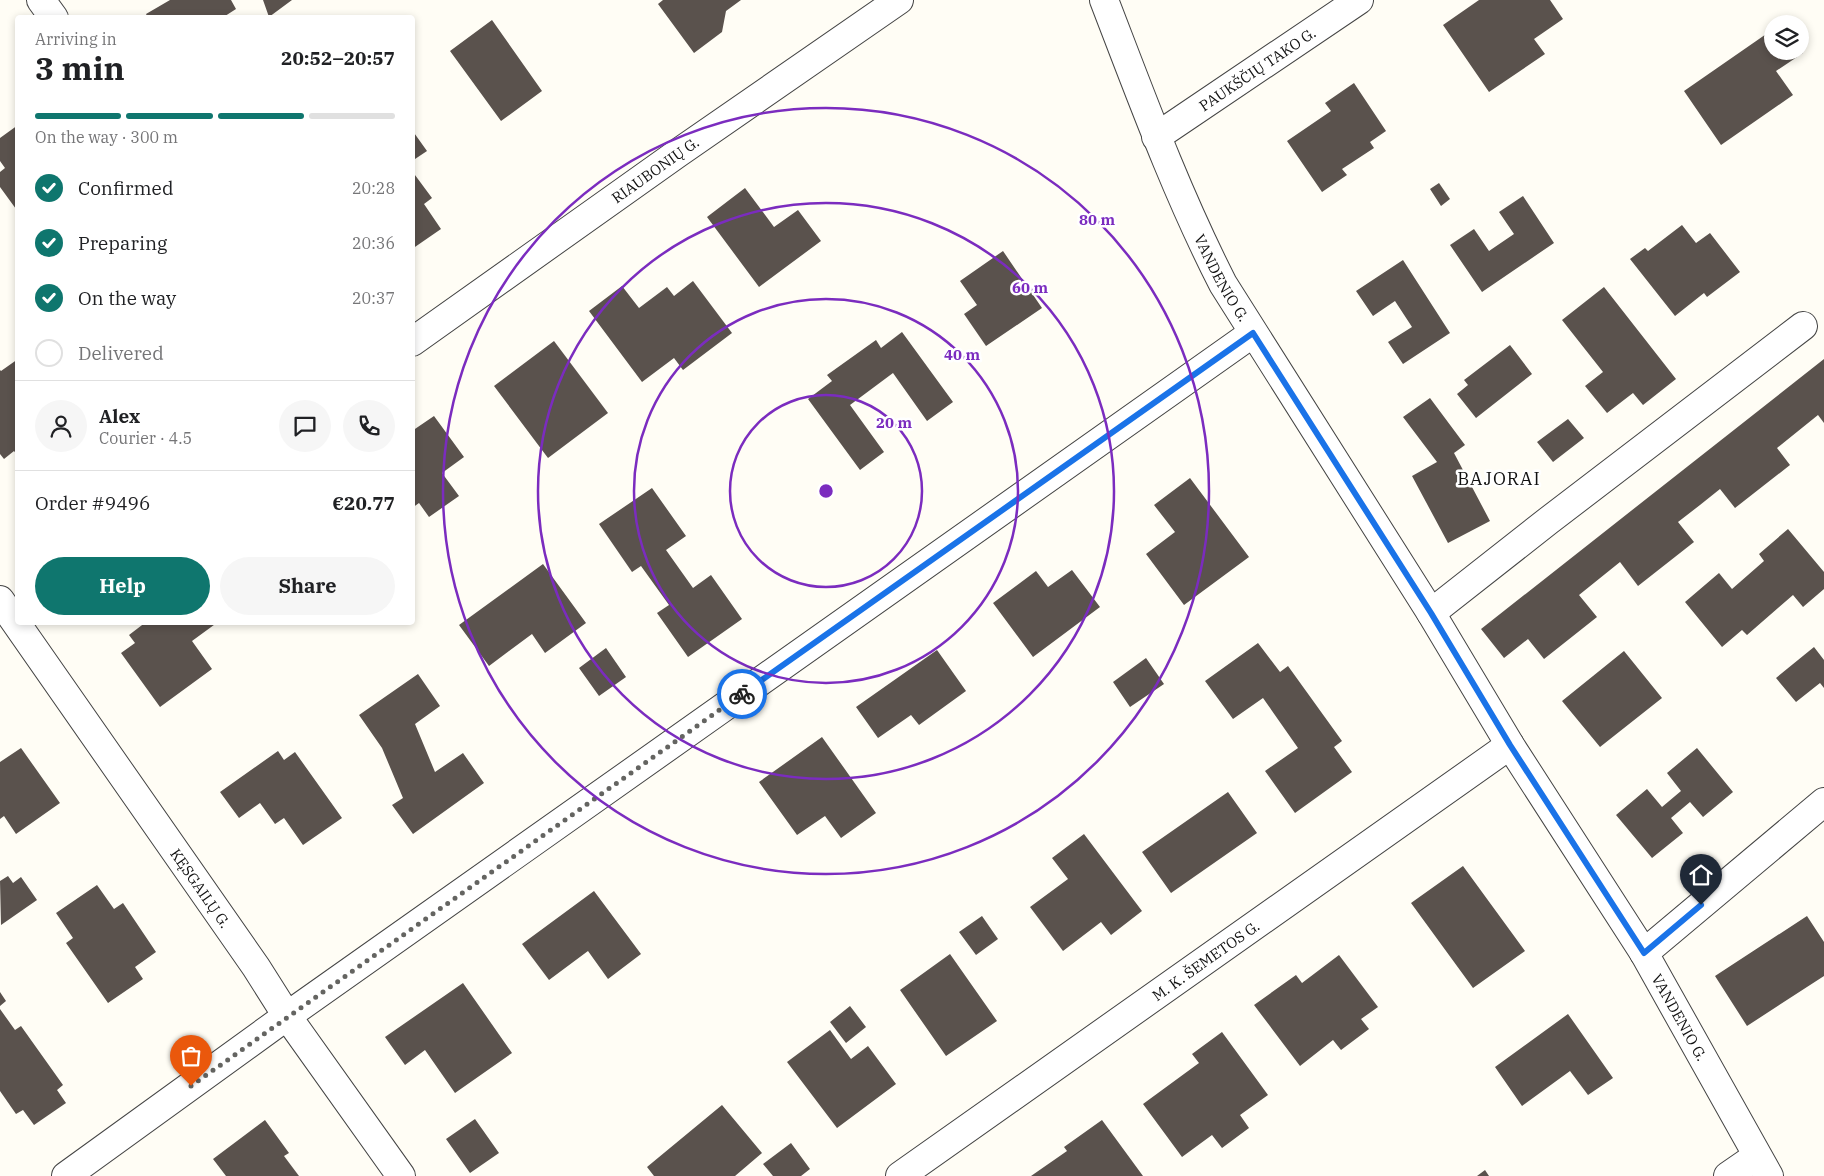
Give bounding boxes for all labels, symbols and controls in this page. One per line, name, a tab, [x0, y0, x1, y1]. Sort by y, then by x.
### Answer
map controls	[1764, 15, 1809, 60]
button: layers	[1764, 15, 1809, 60]
street label: PAUKŠČIŲ TAKO G.	[1195, 23, 1319, 115]
text: Arriving in	[35, 29, 117, 49]
text: 20:52–20:57	[281, 46, 395, 70]
text: 3 min	[35, 47, 125, 89]
text: On the way · 300 m	[35, 127, 178, 147]
street label: RIAUBONIŲ G.	[608, 132, 702, 207]
icon: check	[35, 174, 63, 202]
text: Confirmed	[78, 176, 173, 200]
text: 20:28	[352, 178, 395, 198]
text: 80 m	[1079, 210, 1115, 229]
icon: check	[35, 229, 63, 257]
text: Preparing	[78, 231, 167, 255]
street label: VANDENIO G.	[1191, 231, 1254, 325]
text: 20:36	[352, 233, 395, 253]
text: 60 m	[1012, 278, 1048, 297]
icon: check	[35, 284, 63, 312]
text: On the way	[78, 286, 176, 310]
text: 20:37	[352, 288, 395, 308]
text: Delivered	[78, 341, 164, 365]
text: 40 m	[944, 345, 980, 364]
button: person	[35, 400, 87, 452]
button: chat	[279, 400, 331, 452]
button: phone	[343, 400, 395, 452]
text: Alex	[99, 404, 140, 428]
text: 20 m	[876, 413, 912, 432]
text: Courier · 4.5	[99, 428, 192, 448]
district label: BAJORAI	[1457, 467, 1541, 490]
centre of rings	[817, 482, 835, 500]
text: Order #9496	[35, 491, 150, 515]
text: €20.77	[332, 491, 395, 515]
button: Help	[35, 557, 210, 615]
button: Share	[220, 557, 395, 615]
courier	[717, 669, 767, 719]
icon: bike	[728, 680, 756, 708]
street label: KĘSGAILŲ G.	[167, 845, 235, 931]
pin	[1680, 854, 1722, 905]
icon: home	[1687, 861, 1715, 889]
street label: M. K. ŠEMETOS G.	[1148, 916, 1263, 1005]
street label: VANDENIO G.	[1648, 970, 1712, 1064]
pin	[170, 1035, 212, 1086]
icon: bag	[177, 1042, 205, 1070]

